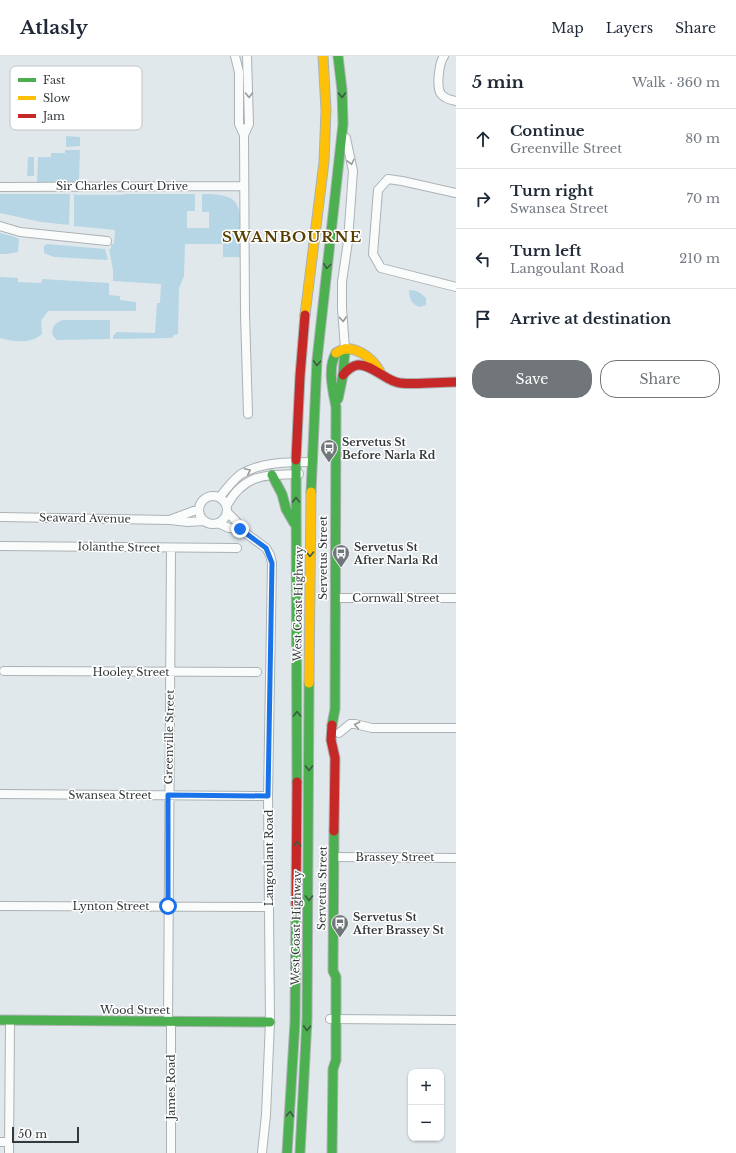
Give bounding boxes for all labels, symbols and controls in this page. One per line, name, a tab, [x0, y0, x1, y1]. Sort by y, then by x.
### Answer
text: Atlasly	[20, 16, 88, 39]
text: Map	[551, 19, 584, 37]
text: Layers	[606, 19, 653, 37]
text: Share	[675, 19, 716, 37]
legend	[10, 66, 142, 130]
text: 5 min	[472, 72, 524, 93]
text: Fast	[43, 73, 66, 87]
text: Walk · 360 m	[632, 74, 720, 91]
text: Slow	[43, 91, 71, 105]
one-way arrow	[244, 92, 253, 98]
one-way arrow	[337, 92, 346, 98]
text: Jam	[41, 109, 65, 123]
text: Continue	[510, 121, 585, 140]
icon: ahead	[472, 128, 494, 150]
text: 80 m	[685, 130, 720, 147]
text: Greenville Street	[510, 140, 622, 157]
one-way arrow	[347, 159, 355, 165]
street label: Sir Charles Court Drive	[56, 179, 188, 193]
text: Turn right	[510, 181, 593, 200]
icon: right	[472, 188, 494, 210]
text: 70 m	[687, 190, 720, 207]
text: Swansea Street	[510, 200, 609, 217]
district label: SWANBOURNE	[222, 227, 362, 246]
text: Turn left	[510, 241, 581, 260]
icon: left	[472, 248, 494, 270]
text: 210 m	[679, 250, 720, 267]
text: Langoulant Road	[510, 260, 624, 277]
one-way arrow	[323, 263, 332, 269]
icon: arrive	[472, 308, 494, 330]
text: Arrive at destination	[510, 309, 671, 328]
one-way arrow	[338, 316, 347, 322]
one-way arrow	[312, 360, 321, 366]
button: Save	[472, 360, 592, 398]
button: Share	[600, 360, 720, 398]
place label: Servetus St Before Narla Rd	[342, 435, 436, 462]
bus stop icon: Servetus St Before Narla Rd	[319, 438, 339, 463]
one-way arrow	[244, 468, 251, 476]
one-way arrow	[292, 497, 300, 503]
street label: Seaward Avenue	[39, 510, 131, 526]
street label: Servetus Street	[316, 515, 330, 600]
route end	[231, 520, 249, 538]
street label: Iolanthe Street	[77, 539, 161, 555]
place label: Servetus St After Narla Rd	[353, 540, 438, 567]
bus stop icon: Servetus St After Narla Rd	[331, 543, 351, 568]
street label: West Coast Highway	[290, 546, 306, 663]
one-way arrow	[306, 551, 314, 557]
street label: Cornwall Street	[352, 591, 441, 605]
street label: Hooley Street	[93, 665, 170, 679]
street label: Greenville Street	[161, 689, 177, 785]
one-way arrow	[293, 711, 301, 717]
one-way arrow	[354, 722, 360, 730]
one-way arrow	[305, 765, 313, 771]
street label: Swansea Street	[68, 788, 153, 802]
street label: Langoulant Road	[262, 809, 276, 906]
one-way arrow	[293, 841, 301, 847]
street label: Servetus Street	[314, 845, 330, 930]
street label: Brassey Street	[356, 850, 435, 864]
street label: West Coast Highway	[288, 870, 304, 987]
one-way arrow	[304, 895, 313, 901]
route start	[159, 897, 177, 915]
street label: Lynton Street	[73, 899, 150, 913]
place label: Servetus St After Brassey St	[352, 910, 445, 937]
bus stop icon: Servetus St After Brassey St	[330, 913, 350, 938]
street label: Wood Street	[99, 1003, 171, 1017]
one-way arrow	[302, 1025, 311, 1031]
street label: James Road	[164, 1054, 178, 1122]
map controls	[408, 1069, 444, 1141]
button: +	[408, 1069, 444, 1105]
button: −	[408, 1105, 444, 1141]
one-way arrow	[285, 1111, 294, 1117]
scale bar	[12, 1125, 79, 1144]
text: 50 m	[18, 1127, 47, 1141]

